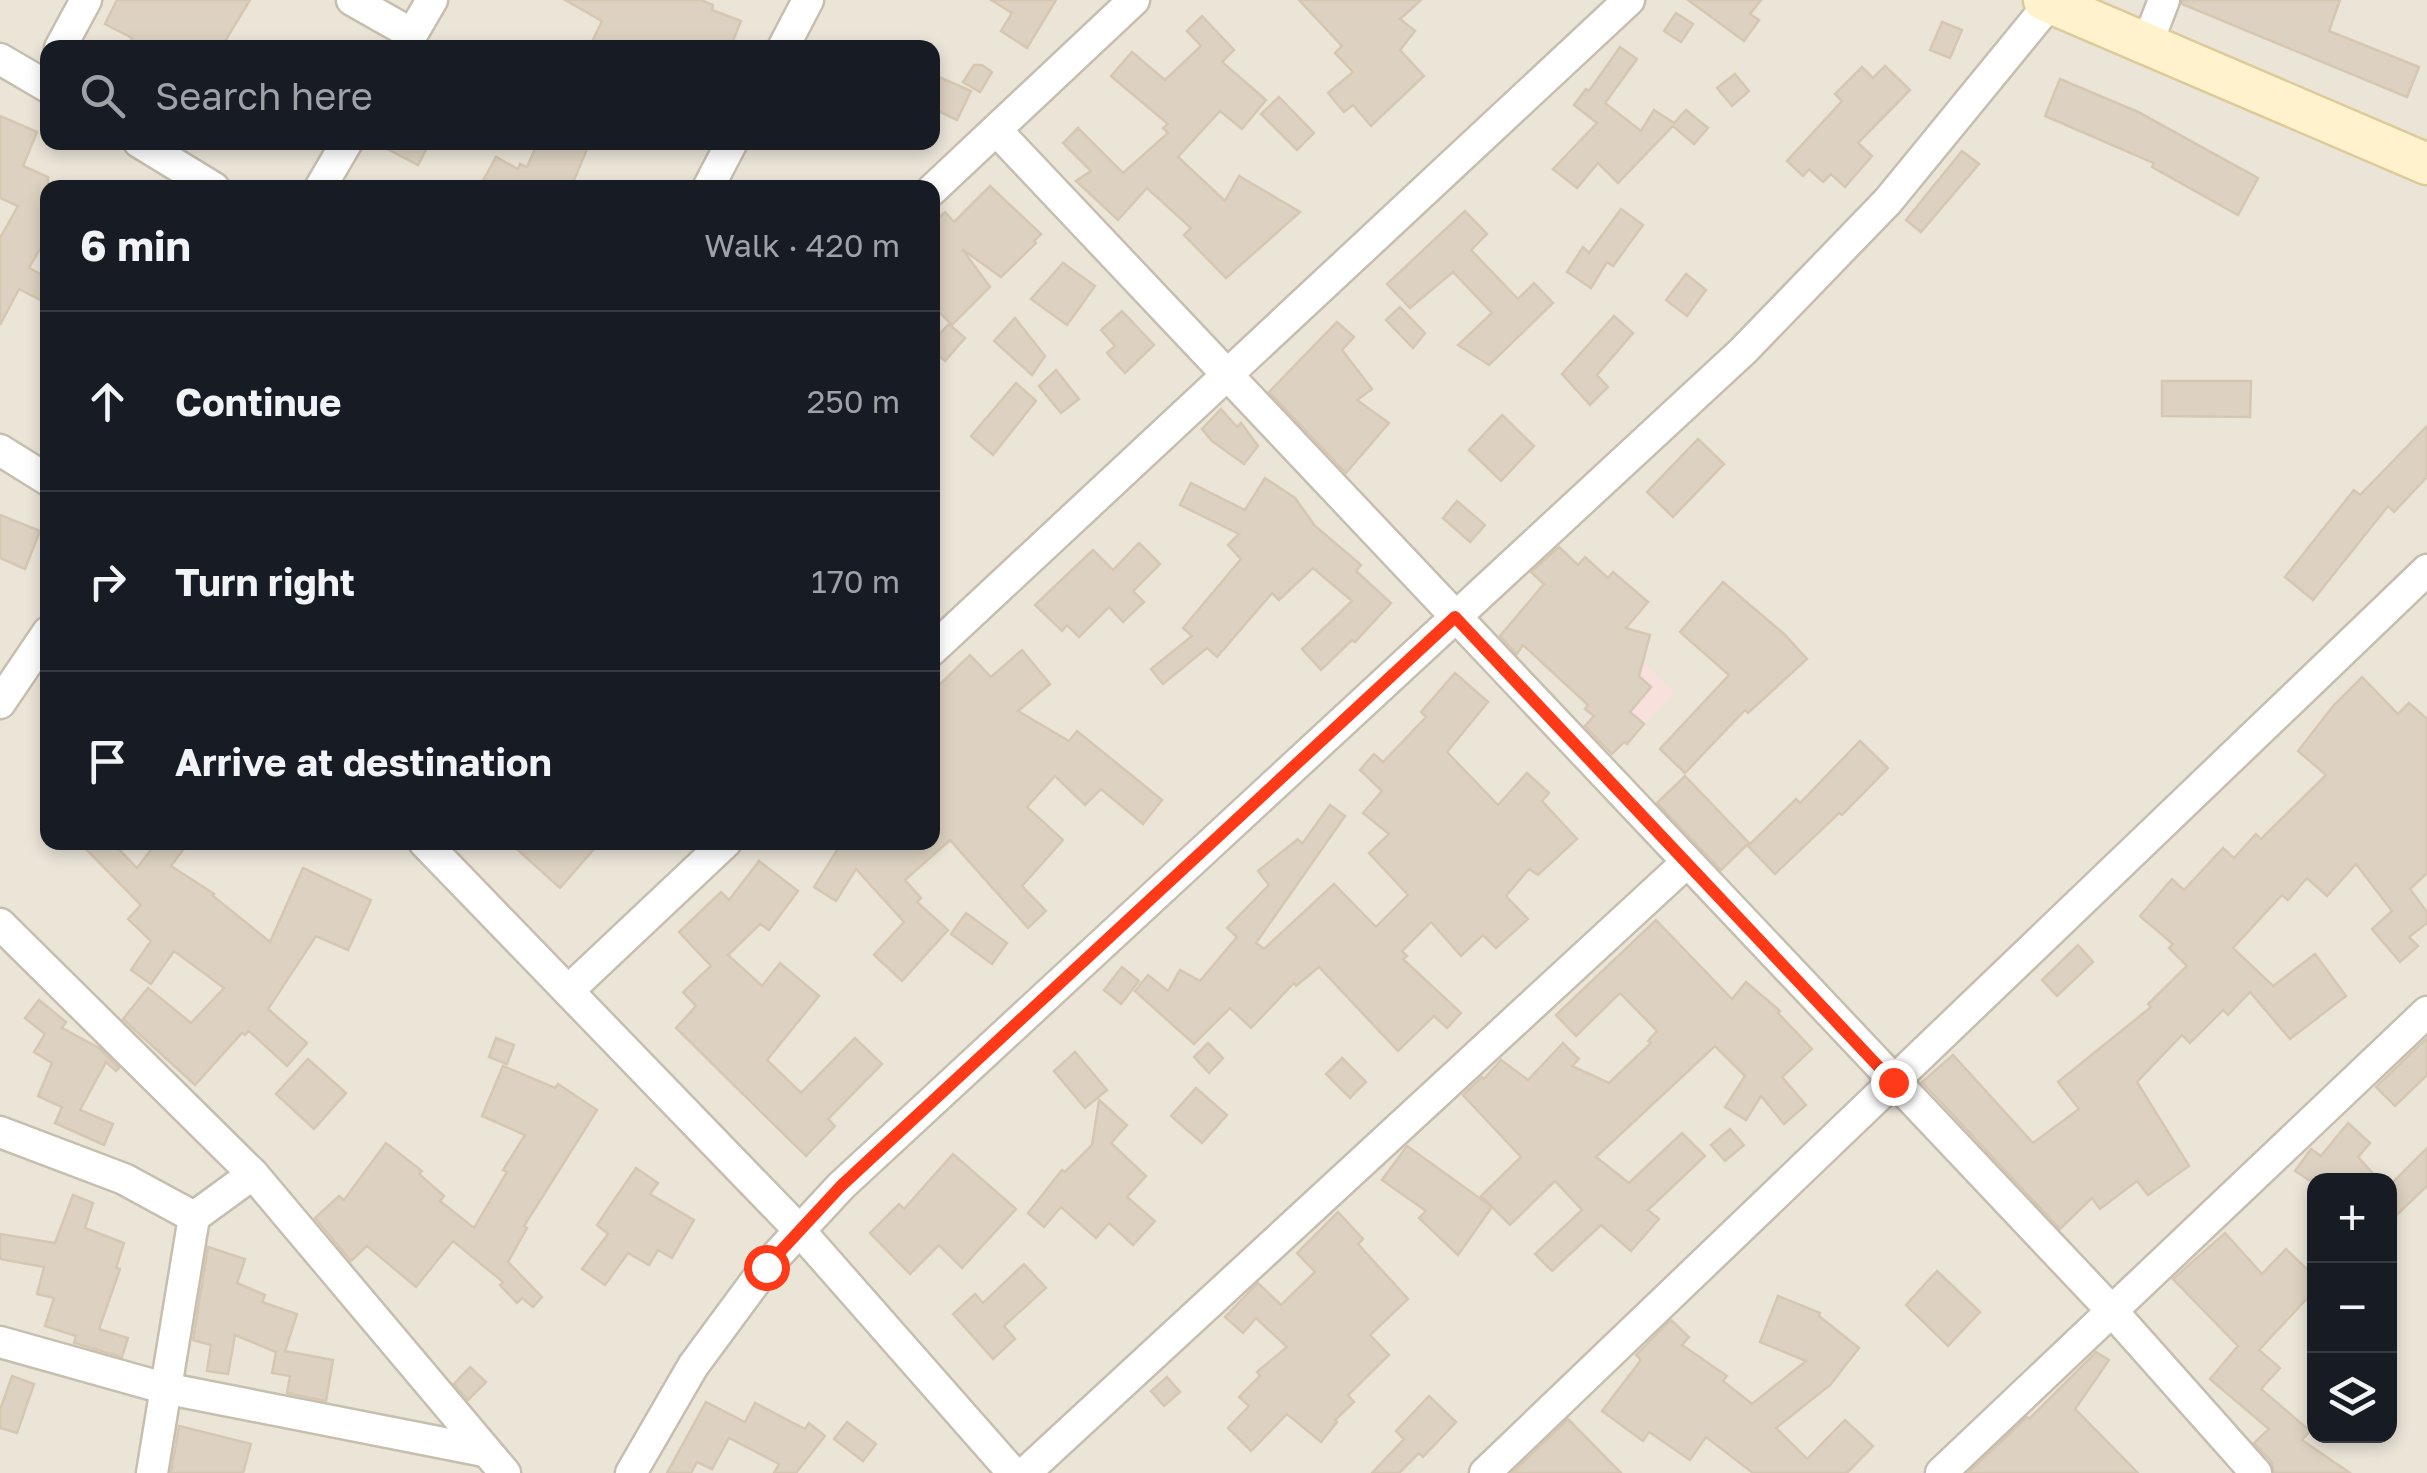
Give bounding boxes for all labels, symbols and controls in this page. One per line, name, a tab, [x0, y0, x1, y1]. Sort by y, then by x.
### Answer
search box	[40, 40, 940, 150]
icon: search	[75, 68, 130, 123]
text: Search here	[155, 73, 373, 118]
text: 6 min	[80, 220, 191, 270]
text: Walk · 420 m	[704, 226, 900, 264]
icon: ahead	[80, 374, 135, 429]
text: Continue	[175, 379, 341, 424]
text: 250 m	[807, 382, 900, 420]
icon: right	[80, 554, 135, 609]
text: Turn right	[175, 559, 355, 604]
text: 170 m	[811, 562, 900, 600]
icon: arrive	[80, 734, 135, 789]
text: Arrive at destination	[175, 739, 552, 784]
route end	[1871, 1060, 1917, 1106]
map controls	[2307, 1173, 2397, 1443]
button: +	[2307, 1173, 2397, 1263]
route start	[744, 1245, 790, 1291]
button: −	[2307, 1263, 2397, 1353]
button: layers	[2307, 1353, 2397, 1443]

